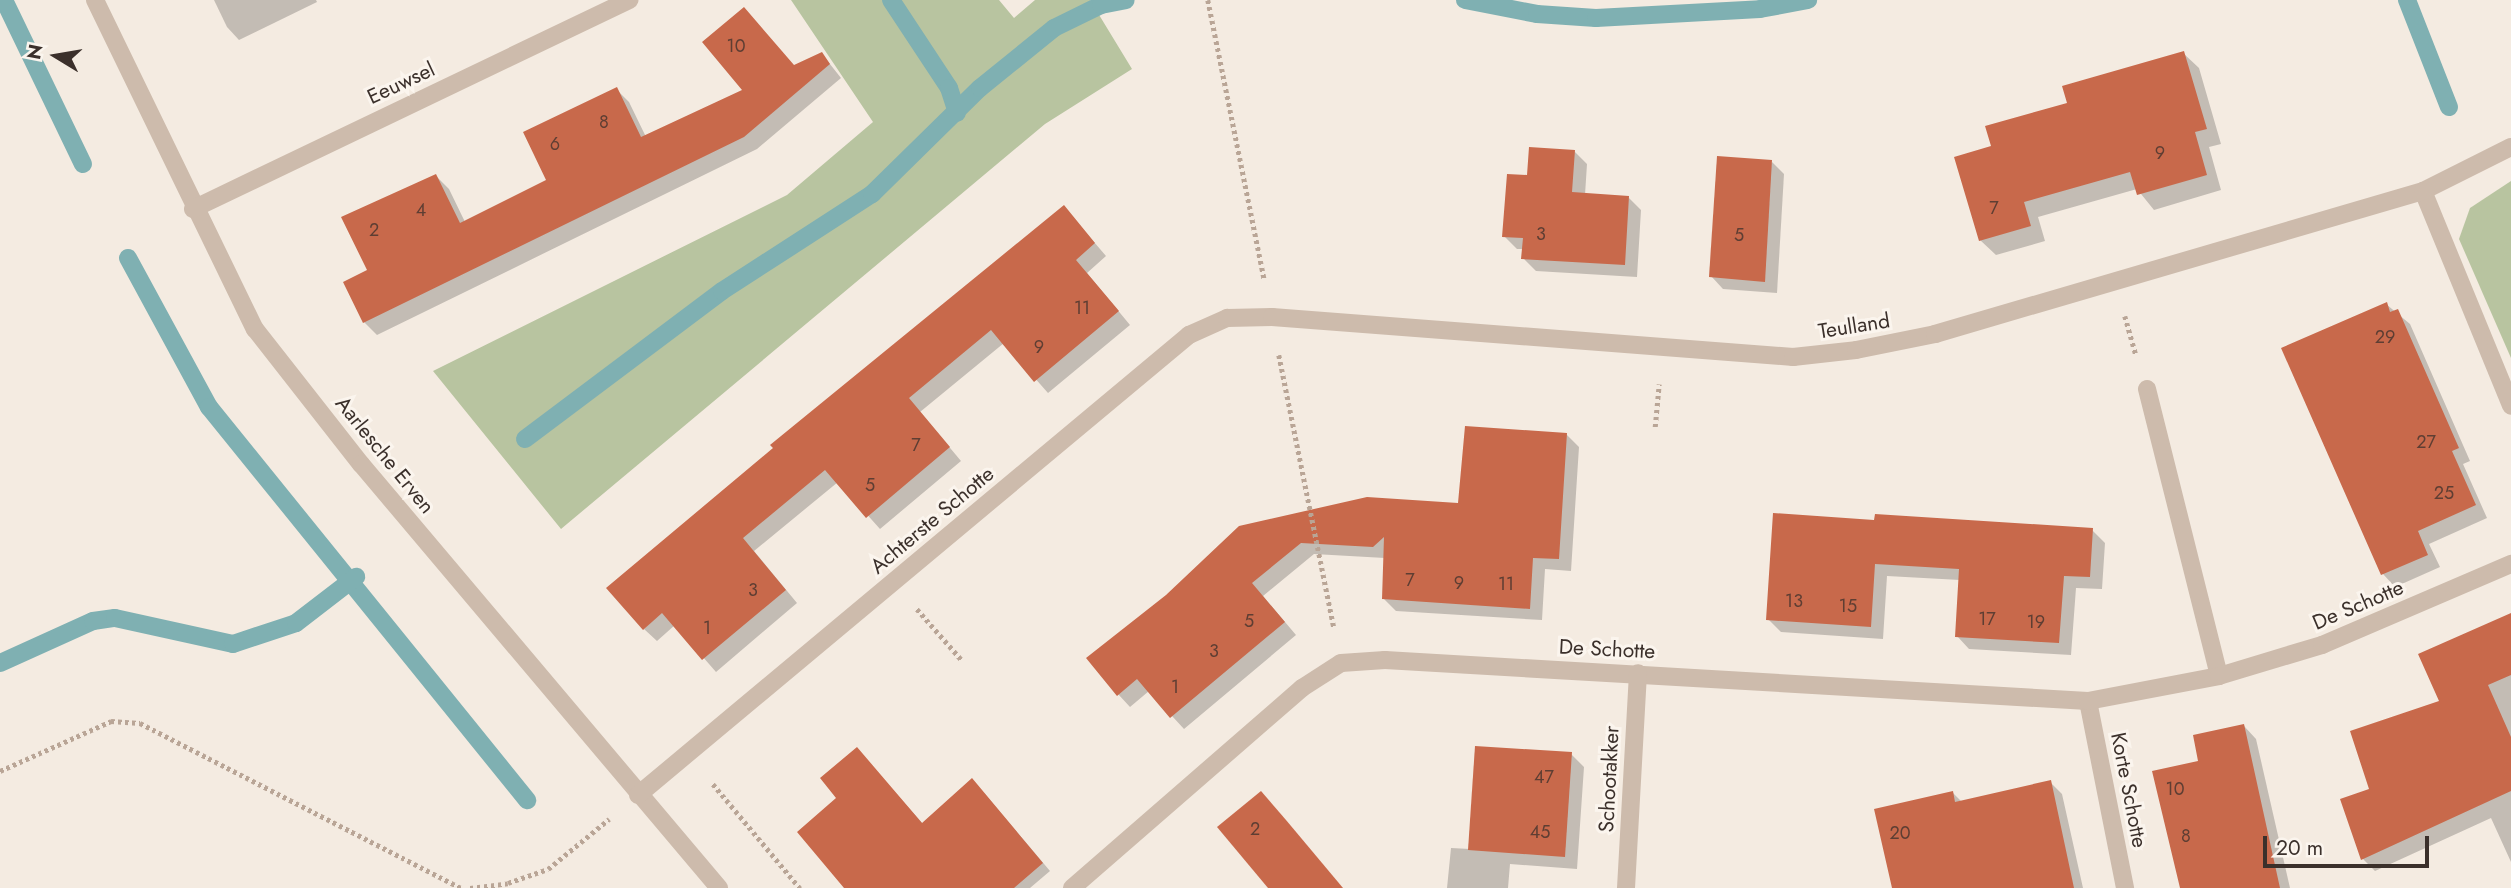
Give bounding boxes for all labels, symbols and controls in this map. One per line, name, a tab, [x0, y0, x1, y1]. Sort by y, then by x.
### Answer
north arrow	[21, 21, 91, 91]
house number: 10	[727, 35, 745, 57]
text: N	[20, 42, 50, 62]
street label: Eeuwsel	[363, 56, 439, 110]
house number: 8	[599, 111, 609, 133]
house number: 6	[550, 133, 560, 155]
house number: 9	[2155, 142, 2165, 164]
house number: 7	[1989, 197, 1999, 219]
house number: 4	[416, 199, 426, 221]
house number: 2	[369, 219, 379, 241]
house number: 3	[1536, 223, 1546, 245]
house number: 5	[1734, 224, 1744, 246]
house number: 11	[1074, 297, 1090, 319]
street label: Teulland	[1816, 308, 1892, 344]
house number: 29	[2375, 326, 2395, 348]
house number: 9	[1034, 336, 1044, 358]
street label: Aarlesche Erven	[330, 391, 440, 519]
house number: 27	[2416, 431, 2436, 453]
house number: 7	[911, 434, 921, 456]
street label: Achterste Schotte	[865, 461, 999, 579]
house number: 5	[865, 474, 875, 496]
house number: 25	[2434, 482, 2454, 504]
house number: 7	[1405, 569, 1415, 591]
house number: 9	[1454, 572, 1464, 594]
house number: 11	[1498, 573, 1514, 595]
street label: De Schotte	[2309, 575, 2407, 635]
house number: 3	[748, 579, 758, 601]
house number: 13	[1785, 590, 1803, 612]
house number: 15	[1839, 595, 1857, 617]
house number: 17	[1978, 608, 1996, 630]
house number: 5	[1244, 610, 1254, 632]
house number: 19	[2027, 611, 2045, 633]
house number: 1	[703, 617, 711, 639]
street label: De Schotte	[1558, 634, 1656, 664]
house number: 3	[1209, 640, 1219, 662]
house number: 1	[1171, 676, 1179, 698]
street label: Schootakker	[1594, 725, 1624, 833]
street label: Korte Schotte	[2105, 730, 2153, 850]
house number: 47	[1534, 766, 1554, 788]
house number: 10	[2166, 778, 2184, 800]
house number: 2	[1250, 818, 1260, 840]
house number: 45	[1530, 821, 1550, 843]
house number: 20	[1889, 822, 1911, 844]
scale bar	[2266, 822, 2432, 866]
house number: 8	[2181, 825, 2191, 847]
text: 20 m	[2276, 833, 2323, 863]

